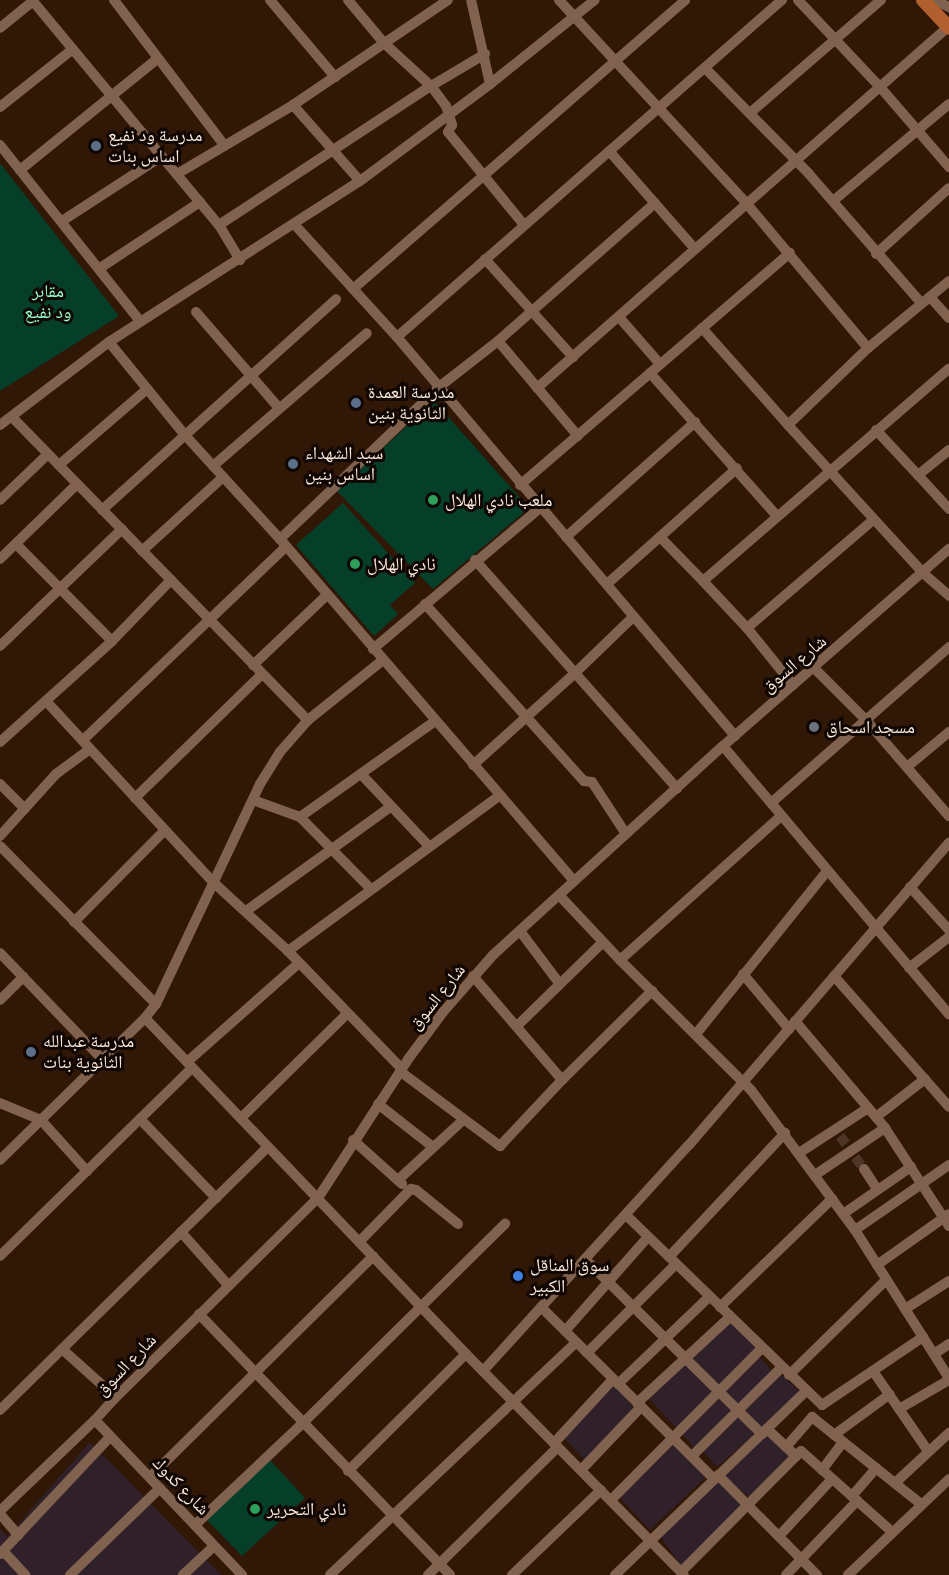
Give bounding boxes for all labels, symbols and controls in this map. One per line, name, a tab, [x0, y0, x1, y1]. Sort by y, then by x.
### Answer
place label: مدرسة ود نفيع اساس بنات	[108, 125, 202, 168]
marker: مدرسة ود نفيع اساس بنات	[89, 139, 103, 153]
park label: مقابر ود نفيع	[25, 281, 71, 324]
place label: مدرسة العمدة الثانوية بنين	[368, 382, 454, 424]
marker: مدرسة العمدة الثانوية بنين	[349, 396, 363, 410]
place label: سيد الشهداء اساس بنين	[305, 443, 383, 486]
marker: سيد الشهداء اساس بنين	[286, 457, 300, 471]
place label: ملعب نادي الهلال	[445, 489, 552, 511]
marker: ملعب نادي الهلال	[426, 493, 440, 507]
place label: نادي الهلال	[367, 553, 436, 575]
marker: نادي الهلال	[348, 557, 362, 571]
street label: شارع السوق	[757, 631, 831, 697]
place label: مسجد اسحاق	[826, 716, 915, 738]
marker: مسجد اسحاق	[807, 720, 821, 734]
street label: شارع السوق	[404, 960, 470, 1034]
place label: مدرسة عبدالله الثانوية بنات	[43, 1031, 134, 1074]
marker: مدرسة عبدالله الثانوية بنات	[24, 1045, 38, 1059]
place label: سوق المناقل الكبير	[530, 1255, 609, 1298]
marker: سوق المناقل الكبير	[511, 1269, 525, 1283]
street label: شارع السوق	[91, 1329, 161, 1401]
street label: شارع كدوك	[148, 1452, 214, 1520]
place label: نادي التحرير	[267, 1498, 346, 1520]
marker: نادي التحرير	[248, 1502, 262, 1516]

